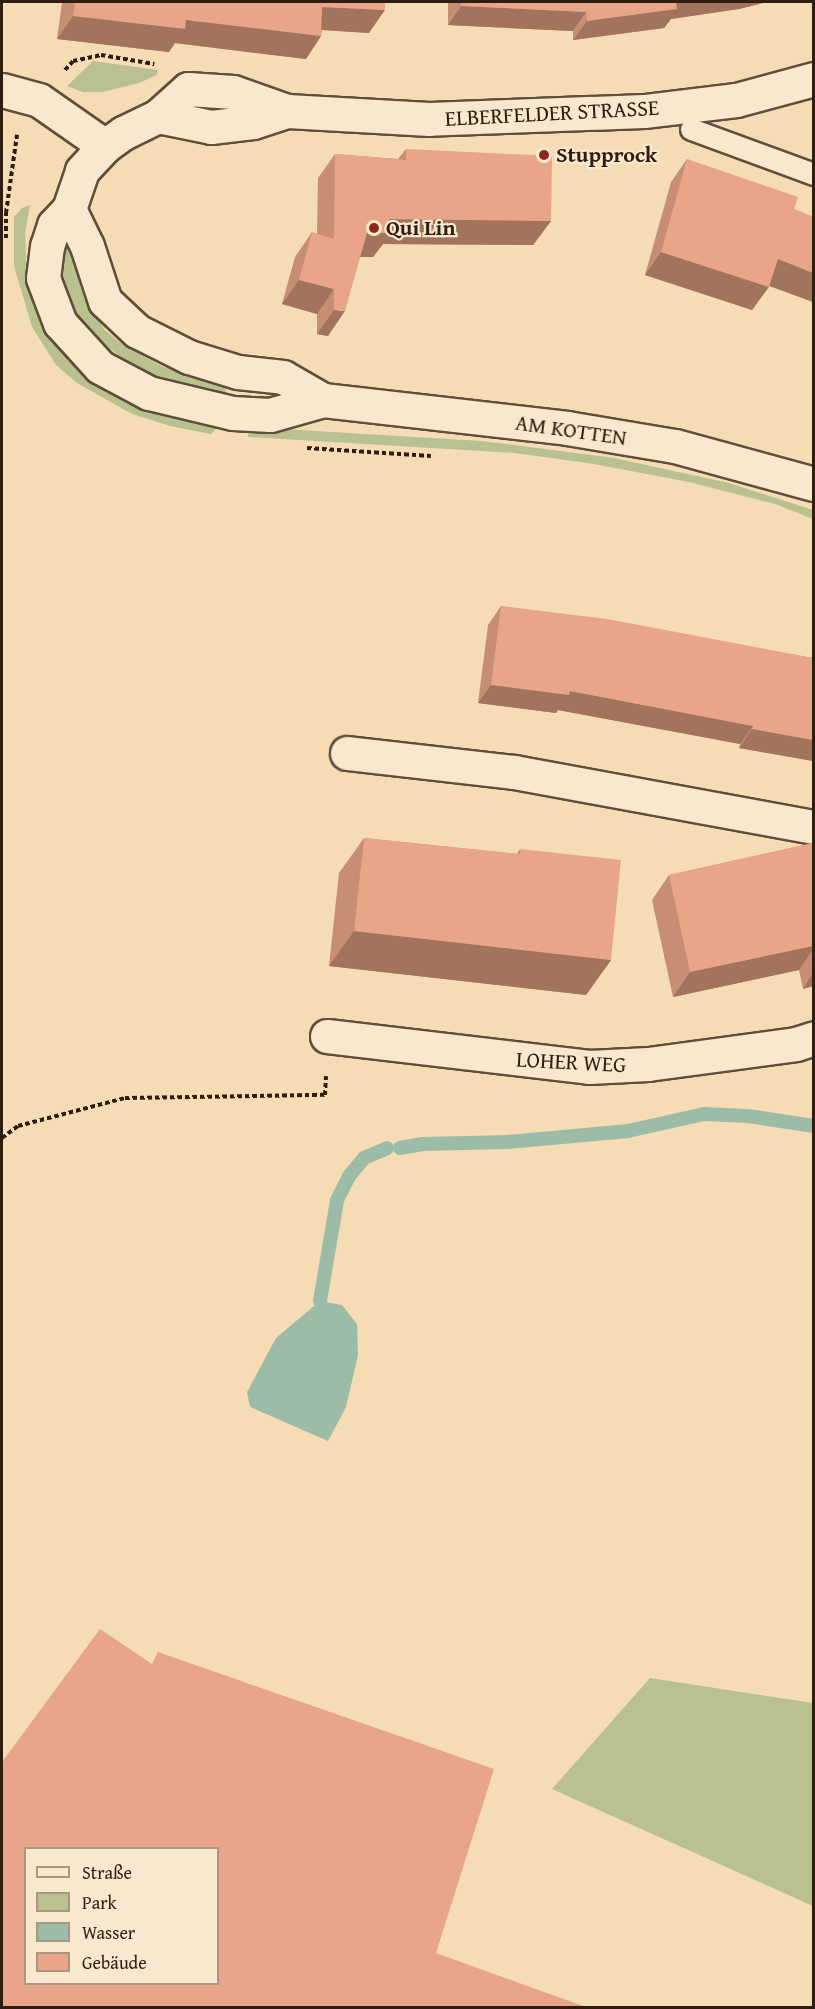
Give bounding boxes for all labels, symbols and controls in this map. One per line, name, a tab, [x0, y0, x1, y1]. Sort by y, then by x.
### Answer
street label: ELBERFELDER STRASSE	[444, 94, 660, 132]
place label: Stupprock	[556, 142, 657, 168]
marker: Stupprock	[537, 148, 551, 162]
place label: Qui Lin	[386, 215, 455, 241]
marker: Qui Lin	[367, 221, 381, 235]
street label: AM KOTTEN	[514, 409, 628, 451]
street label: LOHER WEG	[515, 1046, 627, 1078]
legend	[24, 1847, 219, 1985]
text: Straße	[82, 1859, 132, 1886]
text: Park	[82, 1889, 117, 1916]
text: Wasser	[82, 1919, 135, 1946]
text: Gebäude	[82, 1949, 147, 1976]

